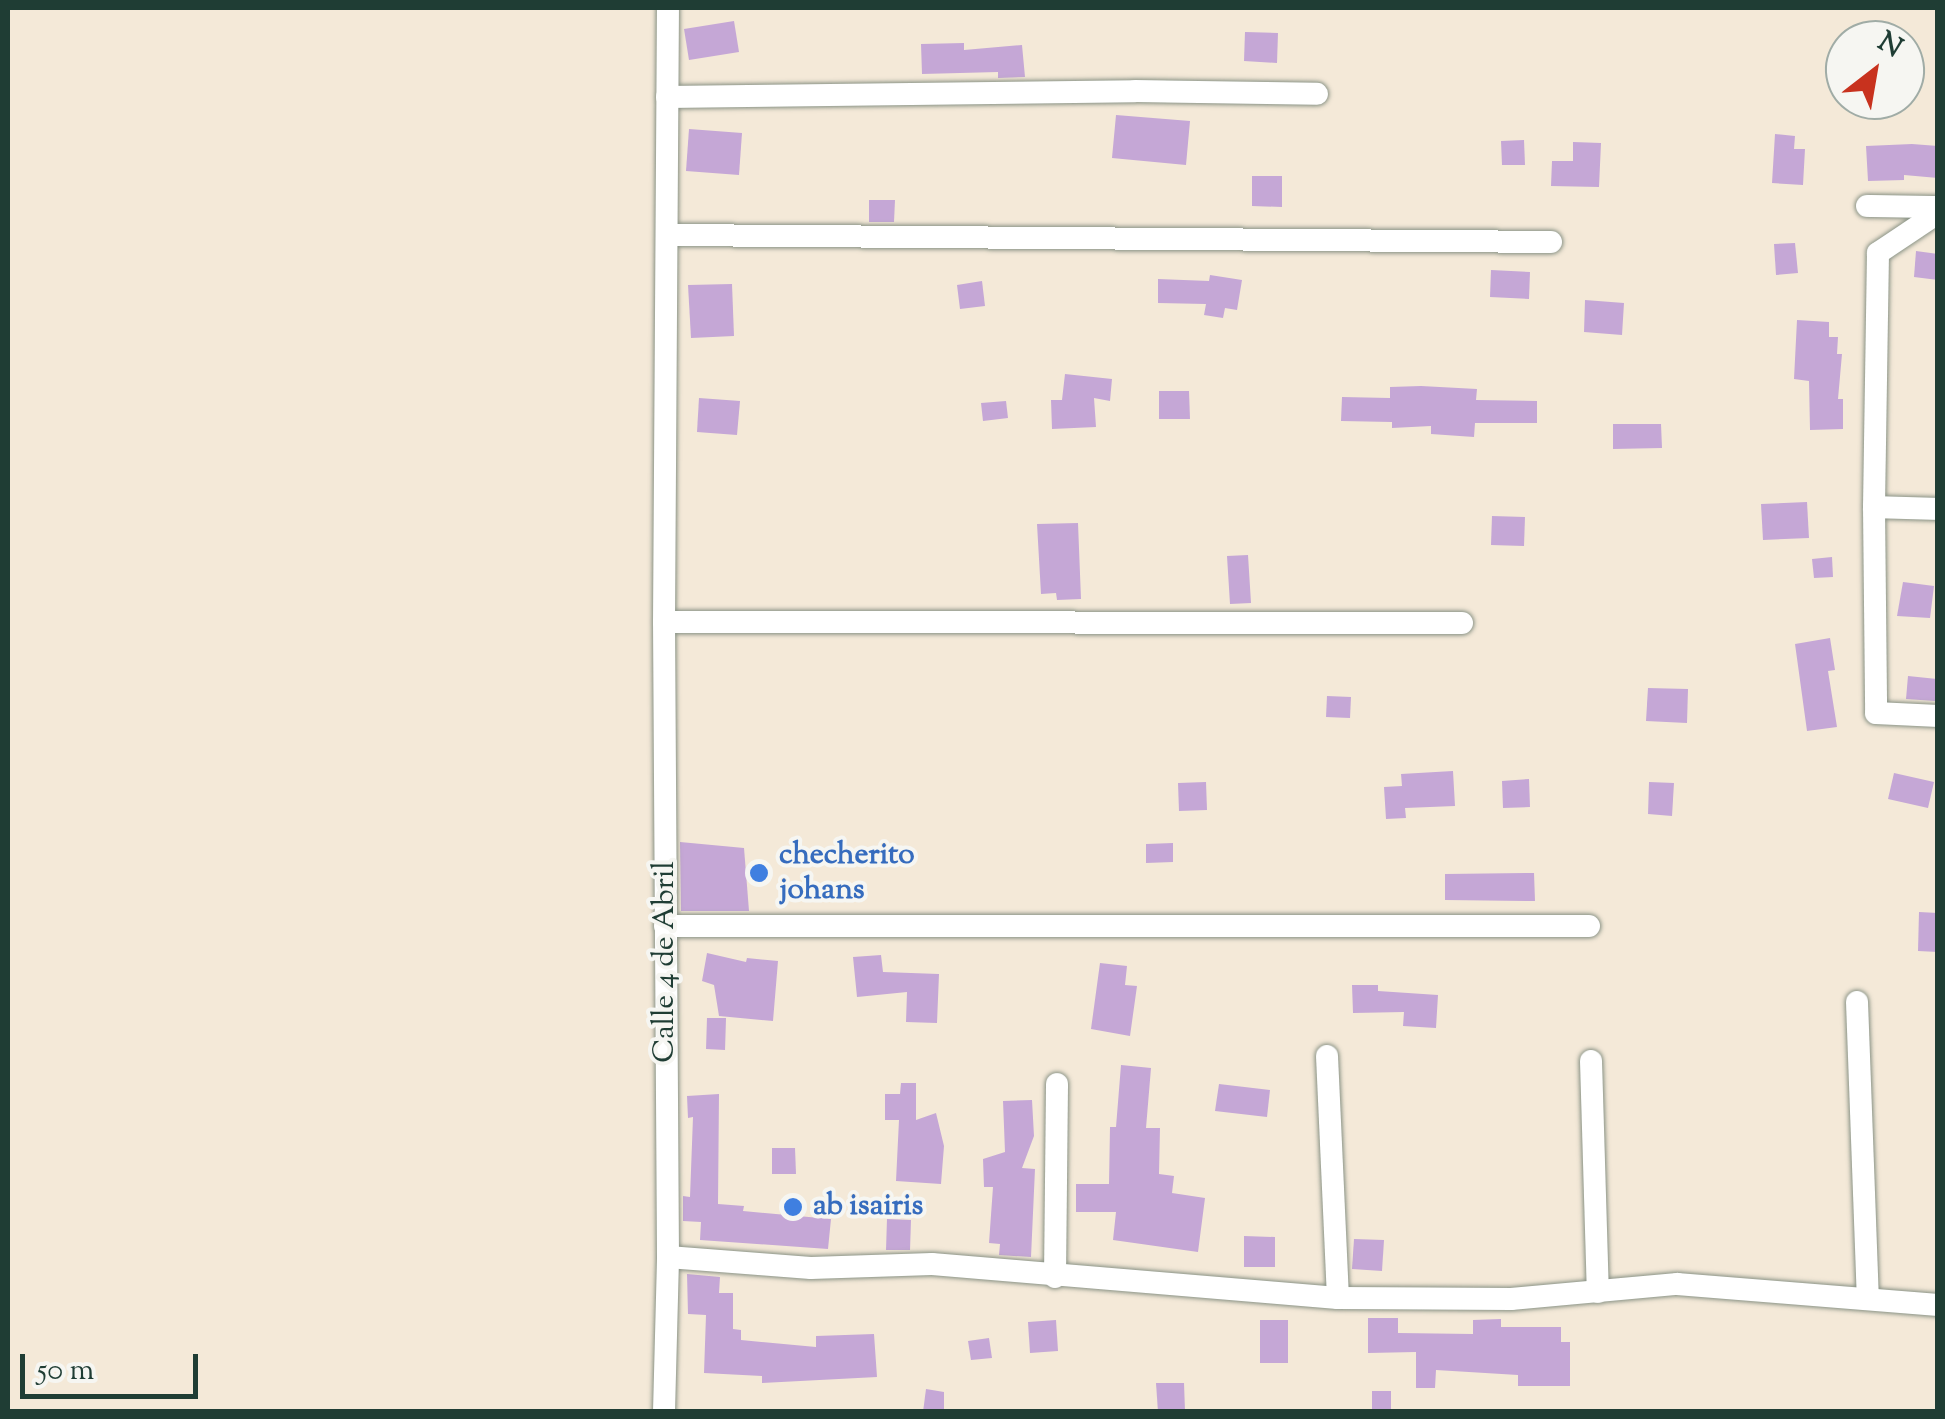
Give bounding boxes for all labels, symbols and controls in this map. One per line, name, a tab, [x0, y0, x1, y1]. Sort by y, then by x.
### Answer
north arrow	[1825, 20, 1925, 120]
text: N	[1870, 23, 1909, 69]
place label: checherito johans	[779, 838, 915, 908]
street label: Calle 4 de Abril	[648, 861, 684, 1063]
marker: checherito johans	[748, 862, 770, 884]
place label: ab isairis	[813, 1189, 923, 1225]
marker: ab isairis	[782, 1196, 804, 1218]
scale bar	[25, 1334, 202, 1396]
text: 50 m	[37, 1350, 94, 1393]

